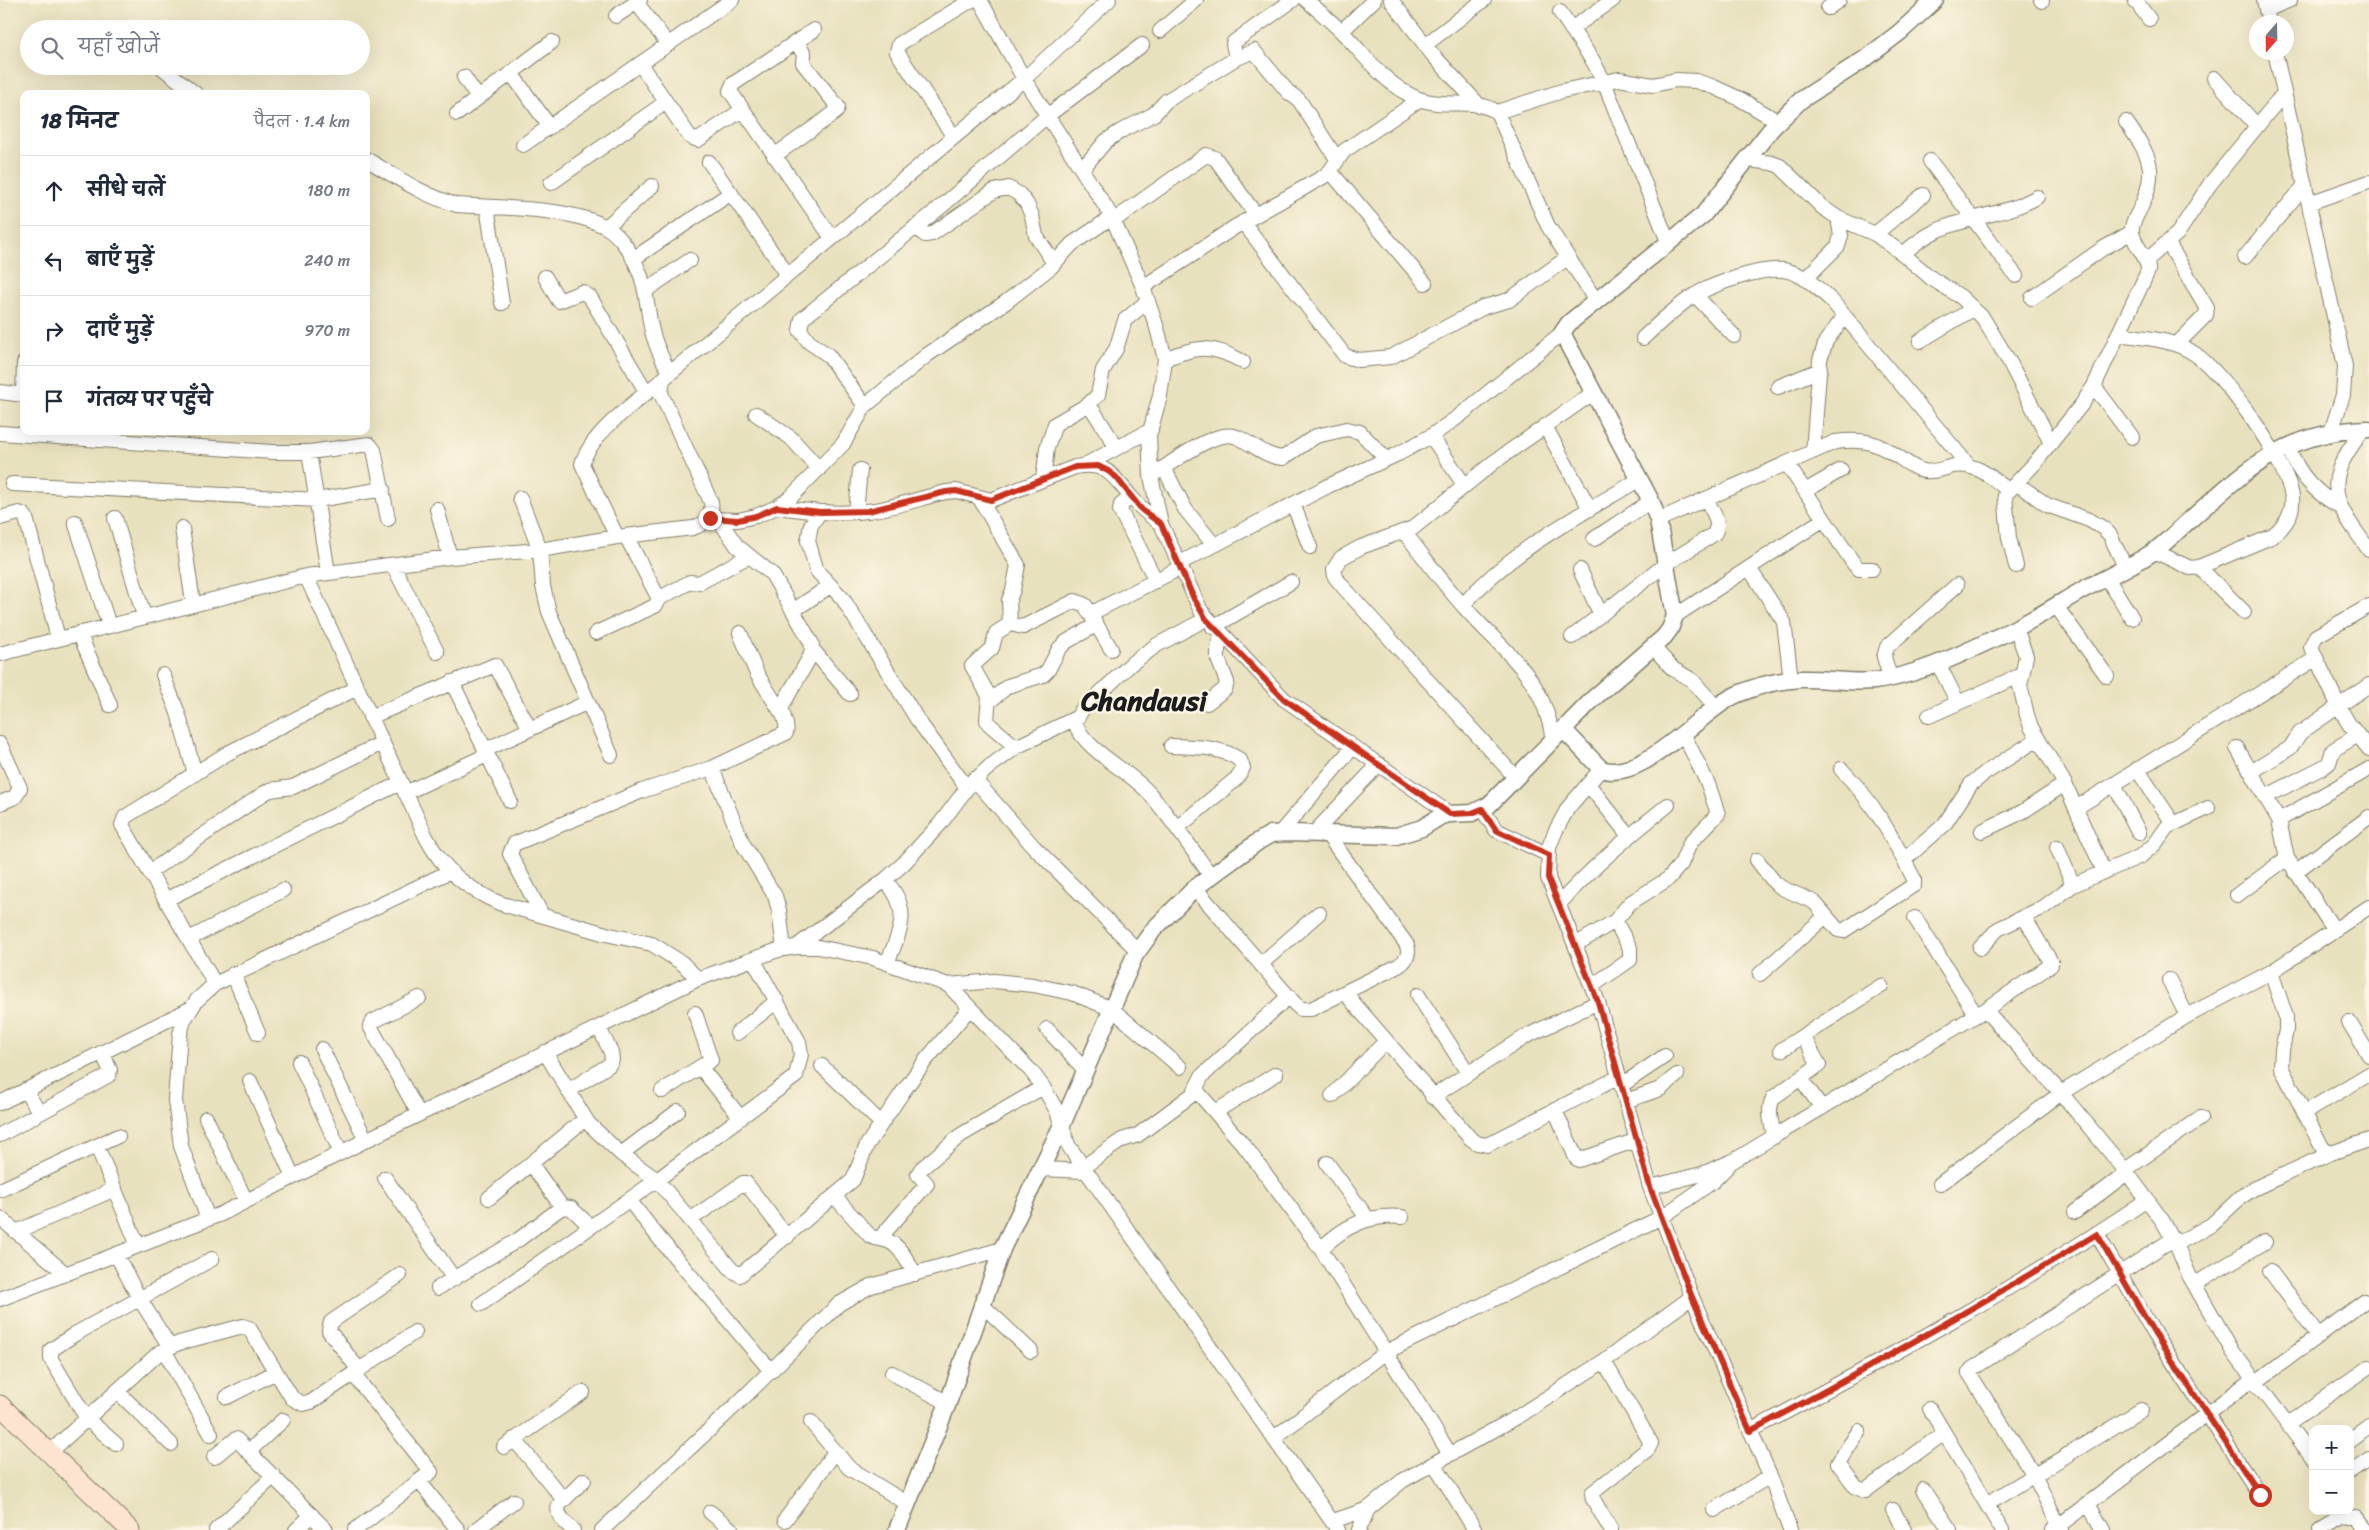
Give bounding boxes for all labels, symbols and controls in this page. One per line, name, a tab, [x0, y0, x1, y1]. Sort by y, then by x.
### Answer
north arrow	[2249, 15, 2294, 60]
search box	[20, 20, 370, 75]
text: यहाँ खोजें	[78, 30, 160, 63]
icon: search	[38, 34, 66, 62]
text: 18 मिनट	[40, 102, 118, 140]
text: पैदल · 1.4 km	[254, 107, 350, 136]
text: सीधे चलें	[87, 173, 165, 206]
text: 180 m	[307, 176, 350, 205]
icon: ahead	[40, 177, 68, 205]
text: बाएँ मुड़ें	[87, 243, 154, 276]
text: 240 m	[304, 246, 350, 275]
icon: left	[40, 247, 68, 275]
text: दाएँ मुड़ें	[87, 313, 153, 346]
text: 970 m	[304, 316, 350, 345]
icon: right	[40, 317, 68, 345]
text: गंतव्य पर पहुँचे	[87, 383, 212, 416]
icon: arrive	[40, 387, 68, 415]
route end	[699, 507, 722, 530]
district label: Chandausi	[1080, 676, 1208, 725]
map controls	[2309, 1425, 2354, 1515]
button: +	[2309, 1425, 2354, 1470]
button: −	[2309, 1470, 2354, 1515]
route start	[2249, 1484, 2272, 1507]

